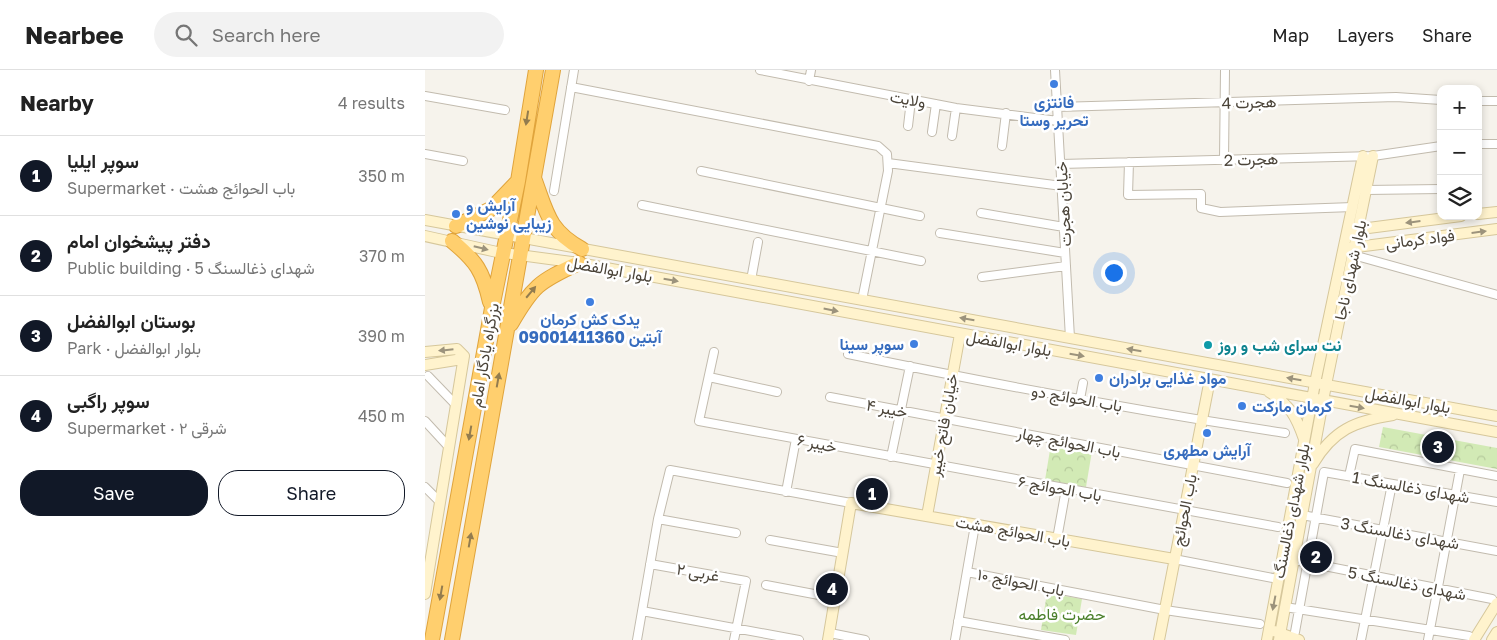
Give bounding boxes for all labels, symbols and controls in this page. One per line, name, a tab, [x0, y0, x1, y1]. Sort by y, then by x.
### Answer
search box	[154, 12, 504, 57]
text: Nearbee	[25, 20, 124, 49]
icon: search	[172, 21, 200, 49]
text: Search here	[212, 23, 321, 46]
text: Map	[1272, 24, 1309, 46]
text: Layers	[1337, 24, 1394, 46]
text: Share	[1422, 24, 1472, 46]
marker: فانتزی تحریر وستا	[1048, 78, 1060, 90]
map controls	[1437, 85, 1482, 220]
button: +	[1437, 85, 1482, 130]
street label: ولایت	[888, 86, 927, 113]
text: Nearby	[20, 90, 94, 116]
street label: هجرت 4	[1221, 91, 1277, 114]
place label: فانتزی تحریر وستا	[1019, 92, 1089, 131]
text: 4 results	[338, 93, 405, 113]
one-way arrow	[523, 110, 531, 126]
button: −	[1437, 130, 1482, 175]
street label: هجرت 2	[1224, 148, 1278, 171]
text: سوپر ایلیا	[67, 149, 139, 172]
street label: خیابان هجرت	[1051, 161, 1076, 247]
text: 1	[32, 166, 40, 186]
text: 350 m	[358, 166, 405, 186]
button: layers	[1437, 175, 1482, 220]
text: Supermarket · باب الحوائج هشت	[67, 178, 295, 198]
place label: آرایش و زیبایی نوشین	[466, 195, 552, 234]
marker: آرایش و زیبایی نوشین	[450, 208, 462, 220]
street label: بلوار شهدای ناجا	[1330, 218, 1371, 322]
one-way arrow	[1405, 218, 1421, 226]
street label: فواد کرمانی	[1384, 225, 1456, 254]
one-way arrow	[1471, 228, 1487, 236]
text: دفتر پیشخوان امام	[67, 229, 211, 252]
one-way arrow	[473, 244, 488, 252]
text: 2	[31, 246, 41, 266]
text: 370 m	[359, 246, 405, 266]
street label: بلوار ابوالفضل	[566, 252, 654, 287]
text: Public building · شهدای ذغالسنگ 5	[67, 258, 315, 278]
your location	[1101, 260, 1127, 286]
one-way arrow	[664, 276, 679, 284]
one-way arrow	[526, 286, 537, 299]
marker: یدک کش کرمان آبتین 09001411360	[584, 296, 596, 308]
street label: بزرگراه یادگار امام	[465, 301, 504, 409]
one-way arrow	[824, 306, 840, 314]
text: بوستان ابوالفضل	[67, 309, 196, 332]
place label: یدک کش کرمان آبتین 09001411360	[518, 309, 663, 347]
one-way arrow	[958, 315, 974, 323]
text: 3	[31, 326, 41, 346]
text: 390 m	[358, 326, 405, 346]
street label: بلوار ابوالفضل	[965, 326, 1053, 361]
place label: سوپر سینا	[840, 334, 904, 356]
place label: نت سرای شب و روز	[1217, 335, 1342, 356]
text: Park · بلوار ابوالفضل	[67, 338, 201, 358]
marker: سوپر سینا	[908, 338, 920, 350]
marker: نت سرای شب و روز	[1202, 339, 1214, 351]
one-way arrow	[1126, 345, 1142, 353]
one-way arrow	[438, 346, 454, 354]
one-way arrow	[1069, 352, 1085, 360]
place label: مواد غذایی برادران	[1109, 368, 1227, 389]
one-way arrow	[494, 372, 502, 388]
street label: خیابان فاتح خیبر	[924, 372, 964, 479]
marker: مواد غذایی برادران	[1093, 372, 1105, 384]
one-way arrow	[1286, 375, 1302, 383]
street label: باب الحوائج دو	[1030, 380, 1124, 418]
street label: بلوار ابوالفضل	[1364, 383, 1452, 418]
text: سوپر راگبی	[67, 389, 150, 412]
street label: خیبر ۴	[865, 394, 909, 423]
place label: کرمان مارکت	[1252, 396, 1332, 417]
marker: کرمان مارکت	[1236, 400, 1248, 412]
one-way arrow	[1350, 403, 1366, 411]
text: 4	[31, 406, 41, 426]
text: 450 m	[358, 406, 405, 426]
text: Supermarket · ۲ شرقی	[67, 418, 227, 438]
street label: باب الحوائج چهار	[1014, 422, 1123, 464]
one-way arrow	[465, 425, 473, 441]
marker: آرایش مطهری	[1201, 427, 1213, 439]
pin: 3	[1422, 428, 1454, 466]
street label: خیبر ۶	[795, 429, 839, 458]
place label: آرایش مطهری	[1163, 440, 1253, 461]
street label: بلوار شهدای ذغالسنگ	[1268, 442, 1315, 580]
street label: شهدای ذغالسنگ 1	[1351, 467, 1471, 508]
button: Save	[20, 470, 208, 516]
button: Share	[218, 470, 405, 516]
street label: باب الحوائج ۶	[1016, 471, 1103, 507]
street label: باب الحوائج	[1167, 472, 1203, 548]
pin: 1	[856, 475, 888, 513]
street label: باب الحوائج هشت	[954, 511, 1072, 553]
street label: شهدای ذغالسنگ 3	[1339, 513, 1461, 554]
one-way arrow	[466, 532, 474, 548]
pin: 2	[1300, 538, 1332, 576]
street label: ۲ غربی	[675, 558, 721, 587]
street label: شهدای ذغالسنگ 5	[1346, 562, 1468, 605]
street label: باب الحوائج ۱۰	[975, 564, 1066, 602]
pin: 4	[816, 570, 848, 608]
one-way arrow	[437, 585, 445, 601]
one-way arrow	[1270, 595, 1278, 610]
park label: حضرت فاطمه	[1019, 604, 1106, 625]

